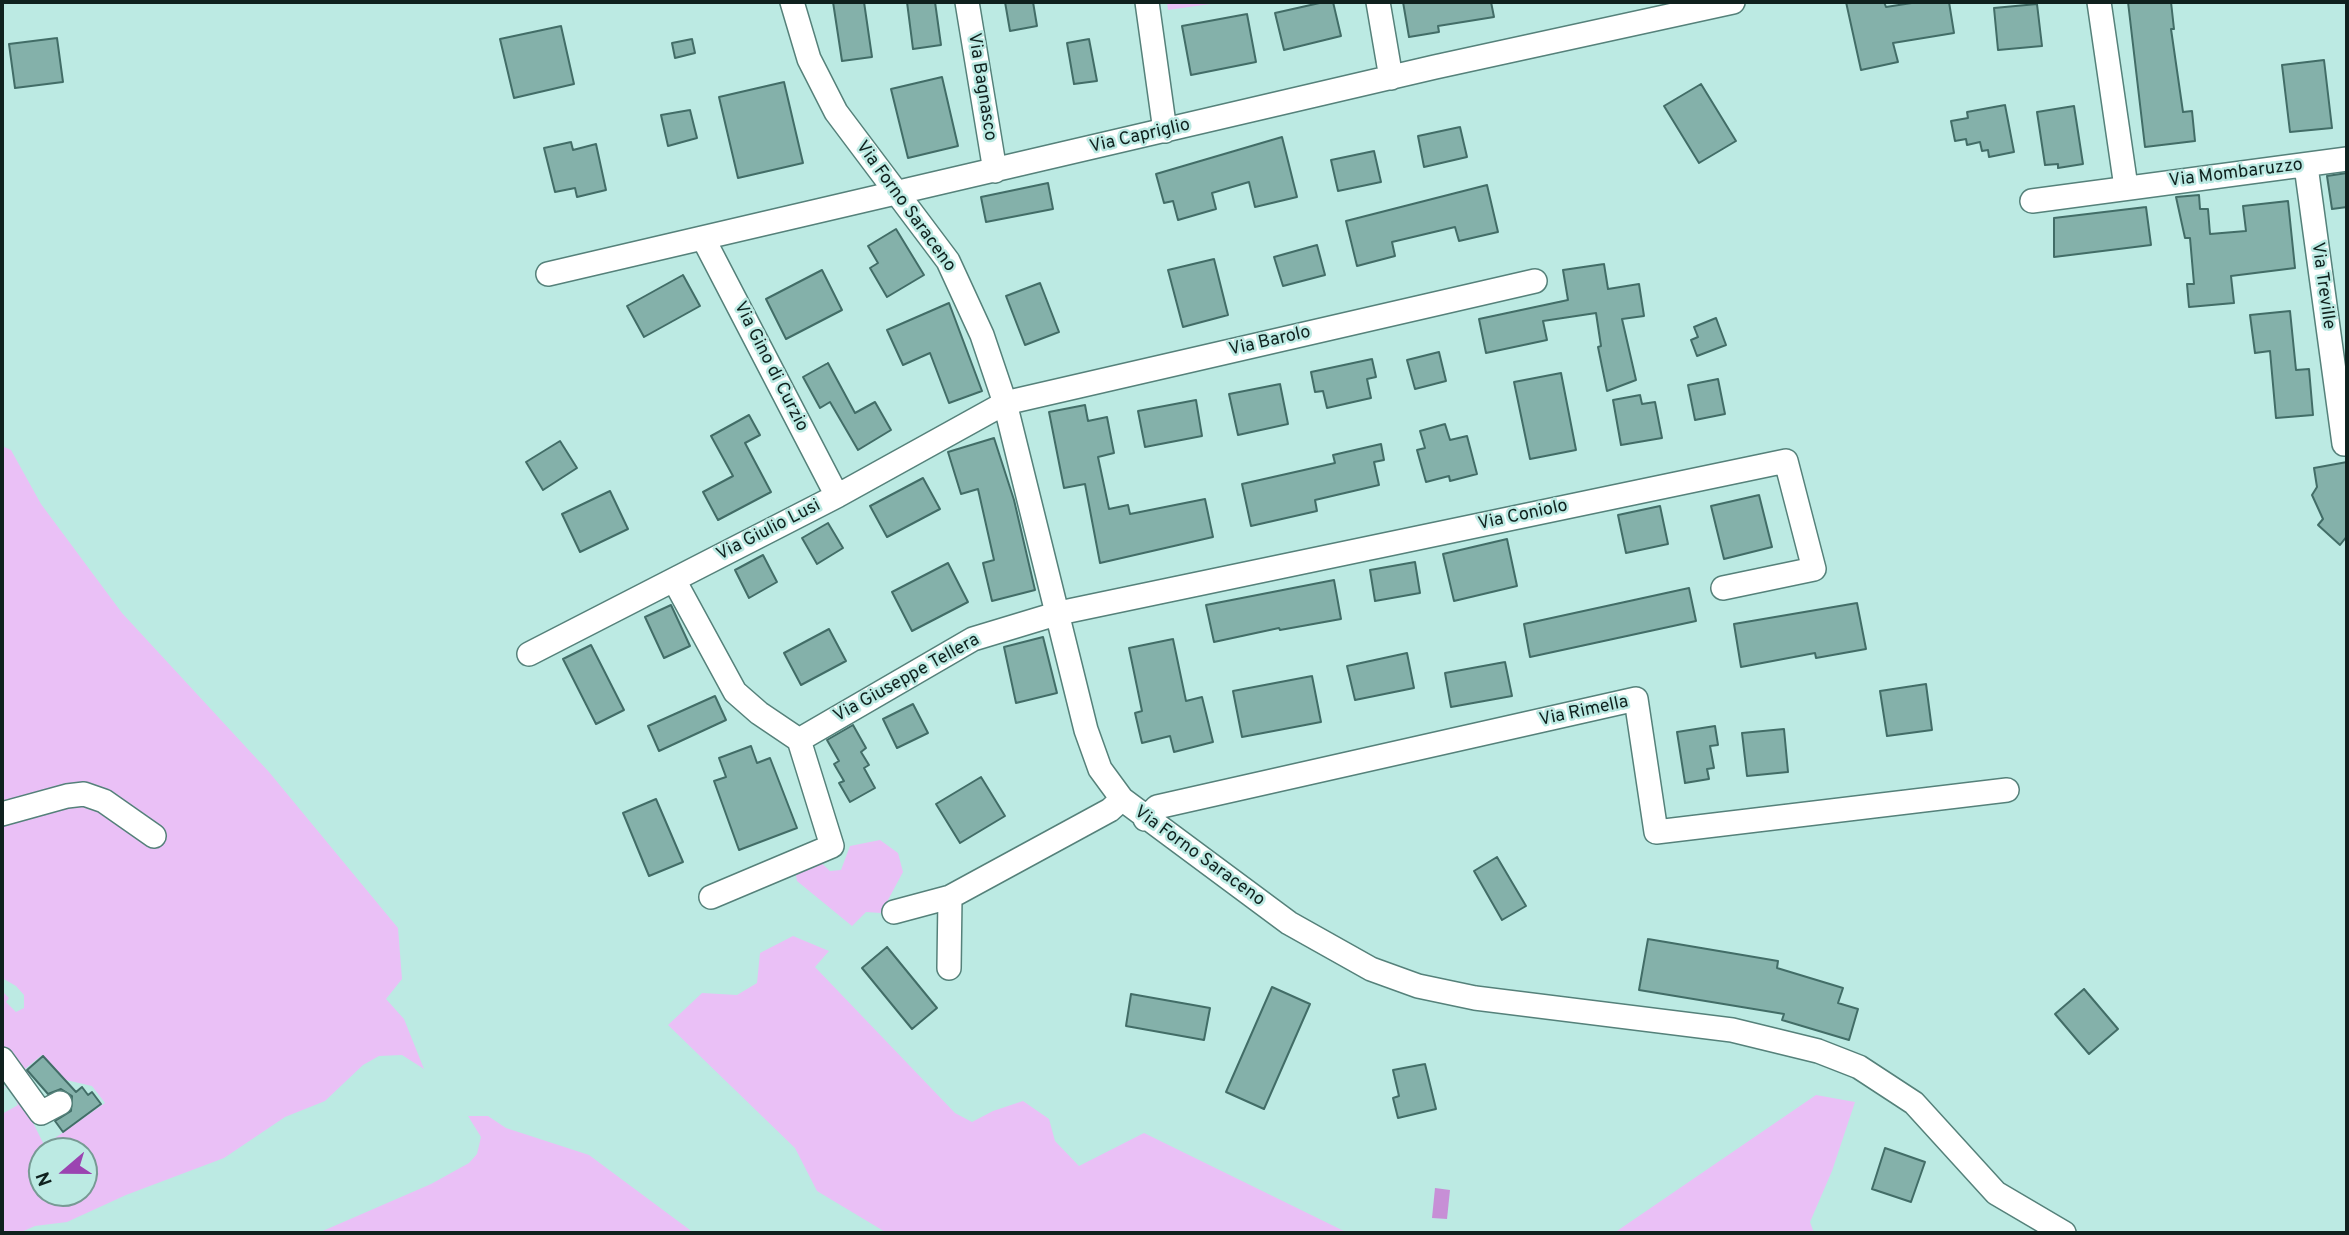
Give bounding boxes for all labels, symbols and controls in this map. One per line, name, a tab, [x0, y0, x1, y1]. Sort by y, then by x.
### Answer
street label: Via Bagnasco	[962, 31, 1000, 143]
street label: Via Capriglio	[1088, 115, 1192, 159]
street label: Via Forno Saraceno	[850, 137, 960, 277]
street label: Via Mombaruzzo	[2168, 155, 2304, 193]
street label: Via Treville	[2305, 241, 2339, 331]
street label: Via Gino di Curzio	[728, 298, 812, 436]
street label: Via Barolo	[1227, 322, 1313, 362]
street label: Via Giulio Lusi	[713, 496, 825, 566]
street label: Via Coniolo	[1476, 496, 1570, 536]
street label: Via Giuseppe Tellera	[830, 630, 984, 728]
street label: Via Rimella	[1537, 692, 1631, 732]
street label: Via Forno Saraceno	[1129, 802, 1269, 912]
north arrow	[28, 1137, 98, 1207]
text: N	[32, 1168, 59, 1189]

